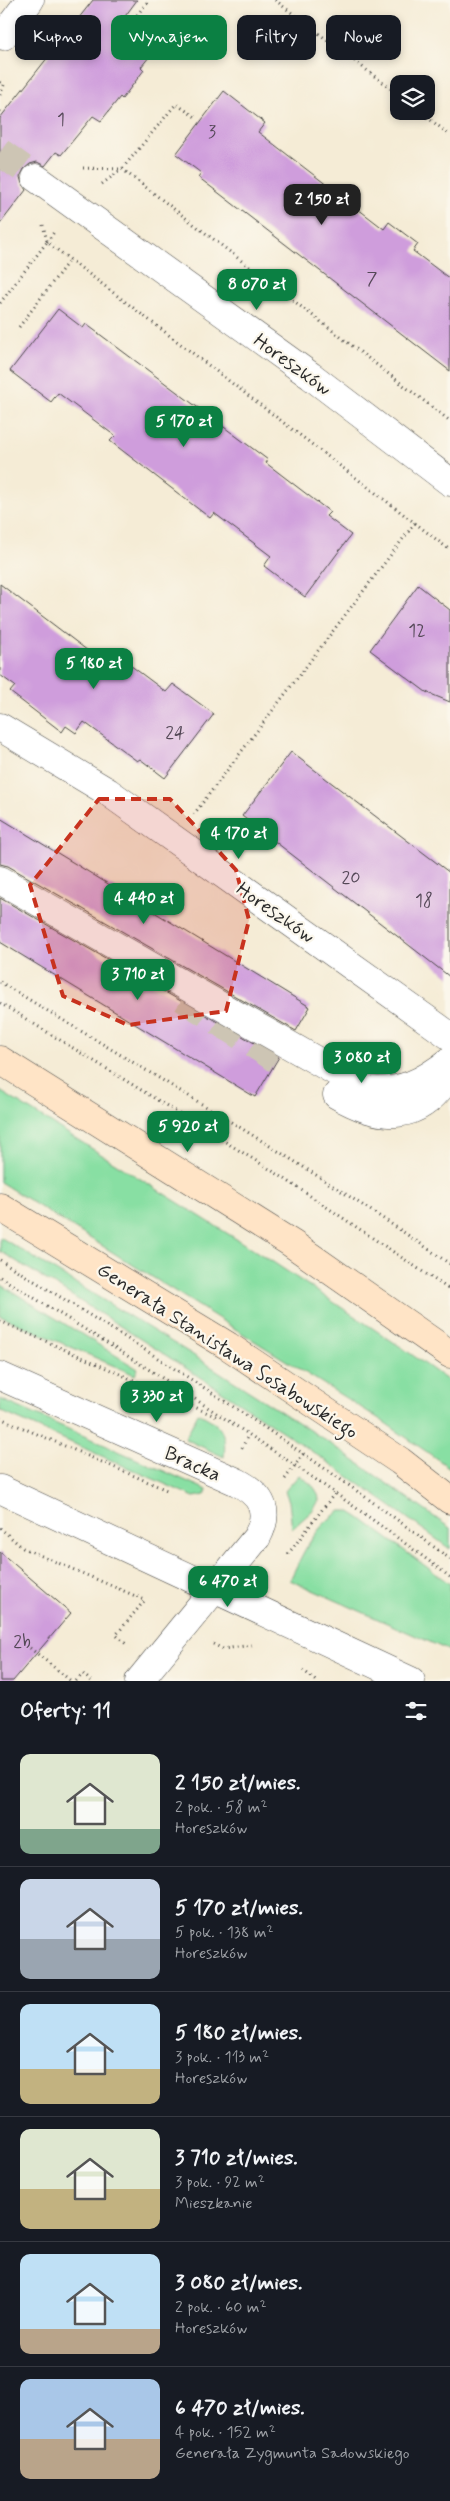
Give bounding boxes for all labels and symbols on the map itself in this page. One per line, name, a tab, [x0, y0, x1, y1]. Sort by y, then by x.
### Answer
house number: 1	[57, 108, 65, 132]
house number: 3	[208, 120, 216, 144]
pin: 2 150 zł	[270, 184, 374, 226]
house number: 7	[367, 267, 378, 291]
pin: 8 070 zł	[205, 268, 309, 311]
street label: Horeszków	[248, 328, 337, 403]
pin: 5 170 zł	[132, 406, 236, 448]
house number: 12	[408, 619, 426, 643]
pin: 5 180 zł	[42, 648, 146, 690]
house number: 24	[165, 721, 185, 745]
pin: 4 170 zł	[187, 818, 291, 860]
house number: 20	[341, 866, 361, 890]
street label: Horeszków	[230, 876, 320, 950]
pin: 4 440 zł	[92, 882, 196, 925]
house number: 18	[415, 889, 433, 913]
pin: 3 710 zł	[86, 958, 190, 1001]
pin: 3 080 zł	[310, 1042, 414, 1084]
pin: 5 920 zł	[136, 1110, 240, 1153]
street label: Generała Stanisława Sosabowskiego	[90, 1257, 363, 1448]
pin: 3 330 zł	[105, 1380, 209, 1423]
street label: Bracka	[160, 1440, 225, 1489]
pin: 6 470 zł	[176, 1566, 280, 1608]
house number: 2b	[13, 1630, 31, 1654]

